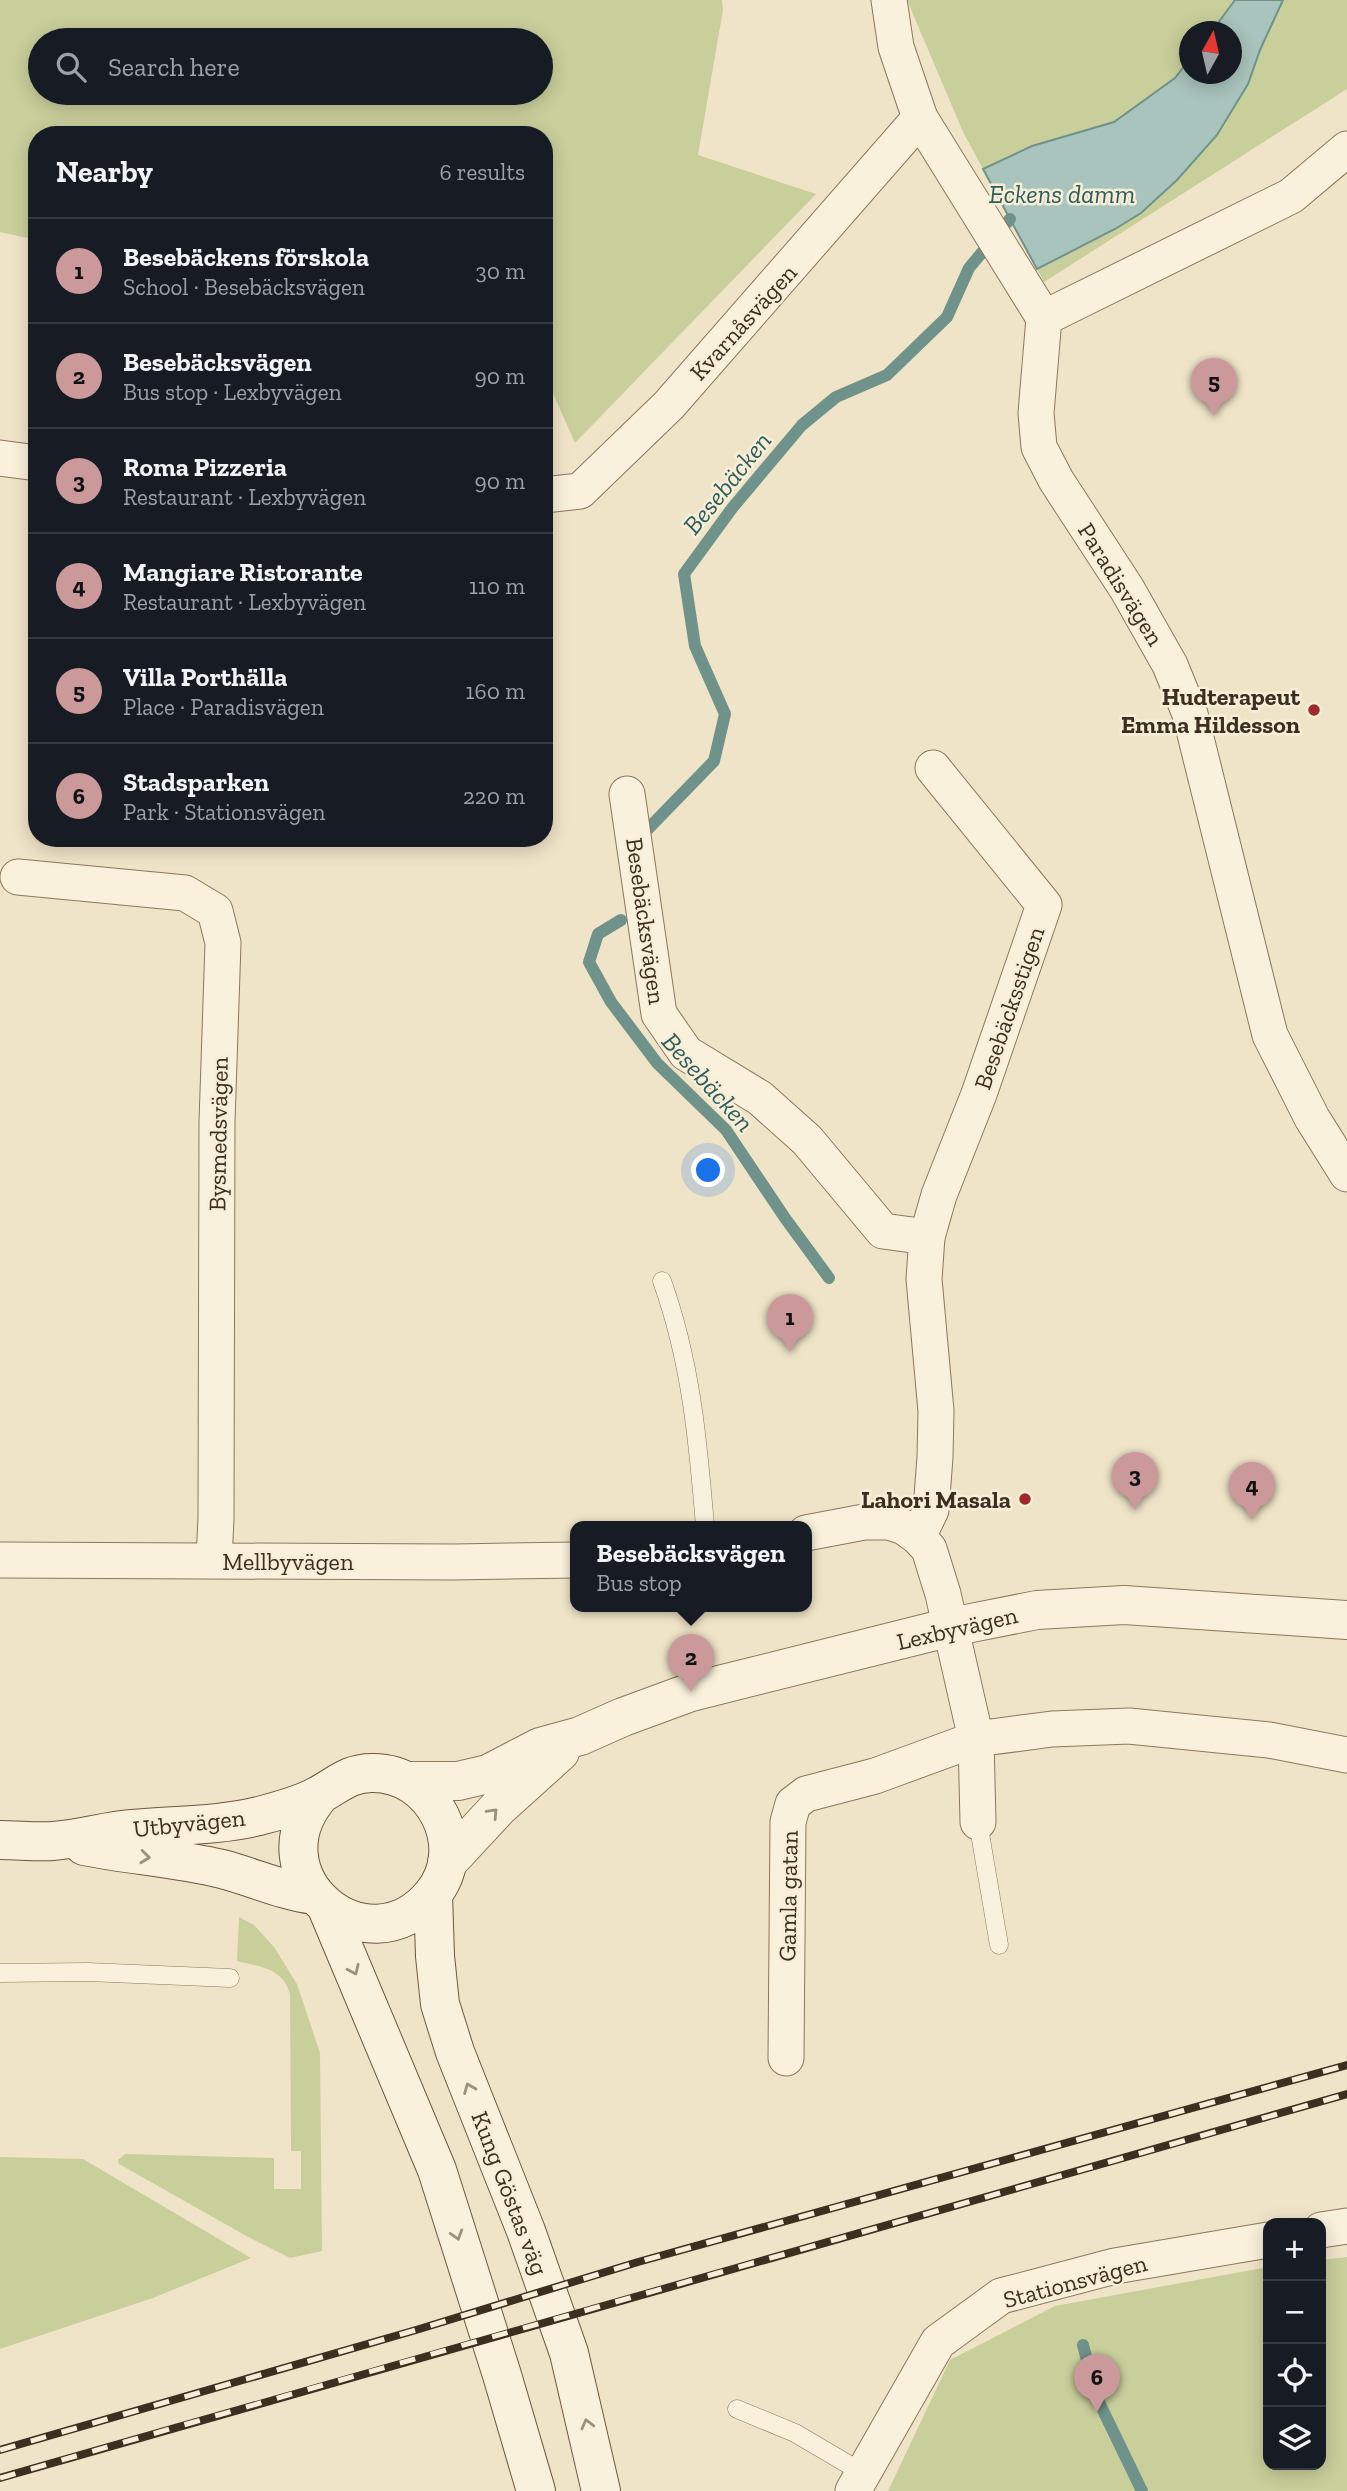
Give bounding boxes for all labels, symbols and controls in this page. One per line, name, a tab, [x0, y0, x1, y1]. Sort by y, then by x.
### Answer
north arrow	[1179, 21, 1242, 84]
search box	[28, 28, 553, 105]
icon: search	[52, 48, 90, 86]
text: Search here	[108, 51, 240, 83]
text: Nearby	[56, 154, 153, 190]
text: 6 results	[439, 158, 525, 186]
water label: Eckens damm	[989, 178, 1135, 210]
text: Besebäckens förskola	[123, 241, 369, 273]
text: 1	[74, 257, 84, 285]
text: 30 m	[475, 257, 525, 285]
street label: Kvarnåsvägen	[683, 258, 803, 386]
text: School · Besebäcksvägen	[123, 273, 365, 301]
text: Besebäcksvägen	[123, 346, 312, 378]
pin: 5	[1191, 358, 1237, 416]
text: 2	[73, 362, 85, 390]
text: 90 m	[474, 362, 525, 390]
text: Bus stop · Lexbyvägen	[123, 378, 342, 406]
water label: Besebäcken	[676, 425, 778, 541]
text: Roma Pizzeria	[123, 451, 287, 483]
text: 3	[73, 467, 85, 495]
text: 90 m	[474, 467, 525, 495]
text: Restaurant · Lexbyvägen	[123, 483, 366, 511]
street label: Paradisvägen	[1072, 517, 1170, 651]
text: Mangiare Ristorante	[123, 556, 363, 588]
text: 4	[72, 572, 86, 600]
text: 110 m	[469, 572, 525, 600]
text: Restaurant · Lexbyvägen	[123, 588, 366, 616]
text: Villa Porthälla	[123, 661, 287, 693]
text: 5	[73, 677, 85, 705]
text: 160 m	[466, 677, 525, 705]
place label: Hudterapeut Emma Hildesson	[1121, 682, 1300, 739]
text: Place · Paradisvägen	[123, 693, 324, 721]
marker: Hudterapeut Emma Hildesson	[1306, 702, 1322, 718]
text: Stadsparken	[123, 766, 269, 798]
text: 6	[73, 782, 85, 810]
text: 220 m	[463, 782, 525, 810]
text: Park · Stationsvägen	[123, 798, 325, 826]
street label: Besebäcksvägen	[620, 836, 672, 1006]
street label: Besebäcksstigen	[968, 923, 1051, 1093]
water label: Besebäcken	[655, 1026, 761, 1138]
street label: Bysmedsvägen	[202, 1056, 234, 1211]
your location	[691, 1153, 725, 1187]
pin: 1	[767, 1294, 813, 1352]
pin: 3	[1112, 1452, 1158, 1510]
pin: 4	[1229, 1462, 1275, 1520]
place label: Lahori Masala	[861, 1485, 1011, 1514]
marker: Lahori Masala	[1017, 1491, 1033, 1507]
popup	[570, 1521, 812, 1612]
text: Besebäcksvägen	[597, 1537, 785, 1569]
street label: Mellbyvägen	[222, 1547, 354, 1576]
text: Bus stop	[597, 1569, 682, 1597]
street label: Lexbyvägen	[894, 1600, 1020, 1656]
pin: 2	[668, 1634, 714, 1692]
street label: Utbyvägen	[132, 1803, 247, 1843]
one-way arrow	[485, 1808, 498, 1821]
street label: Gamla gatan	[772, 1830, 804, 1962]
one-way arrow	[140, 1849, 151, 1864]
one-way arrow	[346, 1963, 360, 1975]
one-way arrow	[464, 2082, 478, 2094]
street label: Kung Göstas väg	[465, 2107, 555, 2279]
map controls	[1263, 2218, 1326, 2470]
button: +	[1263, 2218, 1326, 2281]
one-way arrow	[449, 2229, 464, 2241]
street label: Stationsvägen	[1000, 2248, 1150, 2314]
button: −	[1263, 2281, 1326, 2344]
button: locate	[1263, 2344, 1326, 2407]
pin: 6	[1074, 2354, 1120, 2412]
button: layers	[1263, 2407, 1326, 2470]
one-way arrow	[581, 2418, 595, 2430]

